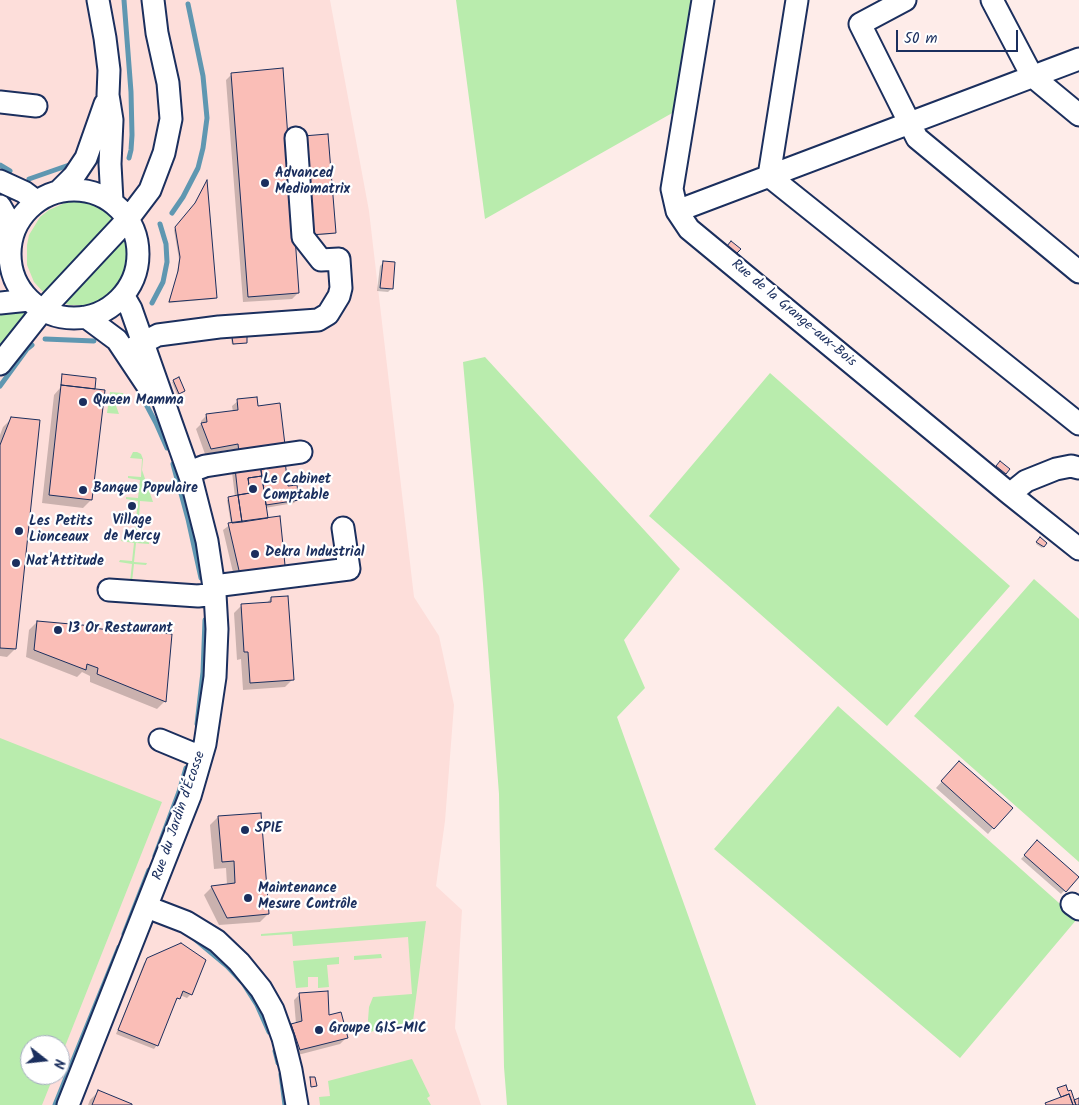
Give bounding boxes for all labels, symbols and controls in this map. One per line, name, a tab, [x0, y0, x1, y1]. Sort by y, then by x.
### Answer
scale bar	[899, 20, 1022, 52]
text: 50 m	[904, 27, 938, 51]
place label: Advanced Mediomatrix	[275, 167, 350, 200]
marker: Advanced Mediomatrix	[259, 177, 271, 189]
street label: Rue de la Grange-aux-Bois	[727, 257, 859, 371]
place label: Queen Mamma	[93, 394, 184, 410]
marker: Queen Mamma	[77, 396, 89, 408]
place label: Le Cabinet Comptable	[263, 473, 331, 506]
place label: Banque Populaire	[93, 482, 198, 498]
marker: Le Cabinet Comptable	[247, 483, 259, 495]
marker: Banque Populaire	[77, 484, 89, 496]
marker: Village de Mercy	[126, 500, 138, 512]
place label: Village de Mercy	[104, 514, 160, 546]
place label: Les Petits Lionceaux	[29, 515, 93, 548]
marker: Les Petits Lionceaux	[13, 525, 25, 537]
place label: Dekra Industrial	[265, 546, 365, 562]
marker: Dekra Industrial	[249, 548, 261, 560]
place label: Nat'Attitude	[26, 555, 104, 571]
marker: Nat'Attitude	[10, 557, 22, 569]
place label: 13 Or Restaurant	[68, 622, 173, 638]
marker: 13 Or Restaurant	[52, 624, 64, 636]
street label: Rue du Jardin d'Écosse	[150, 749, 210, 883]
place label: SPIE	[255, 822, 282, 838]
marker: SPIE	[239, 824, 251, 836]
place label: Maintenance Mesure Contrôle	[258, 882, 357, 914]
marker: Maintenance Mesure Contrôle	[242, 892, 254, 904]
place label: Groupe GIS-MIC	[329, 1022, 427, 1038]
marker: Groupe GIS-MIC	[313, 1024, 325, 1036]
north arrow	[20, 1035, 70, 1085]
text: N	[47, 1057, 70, 1071]

